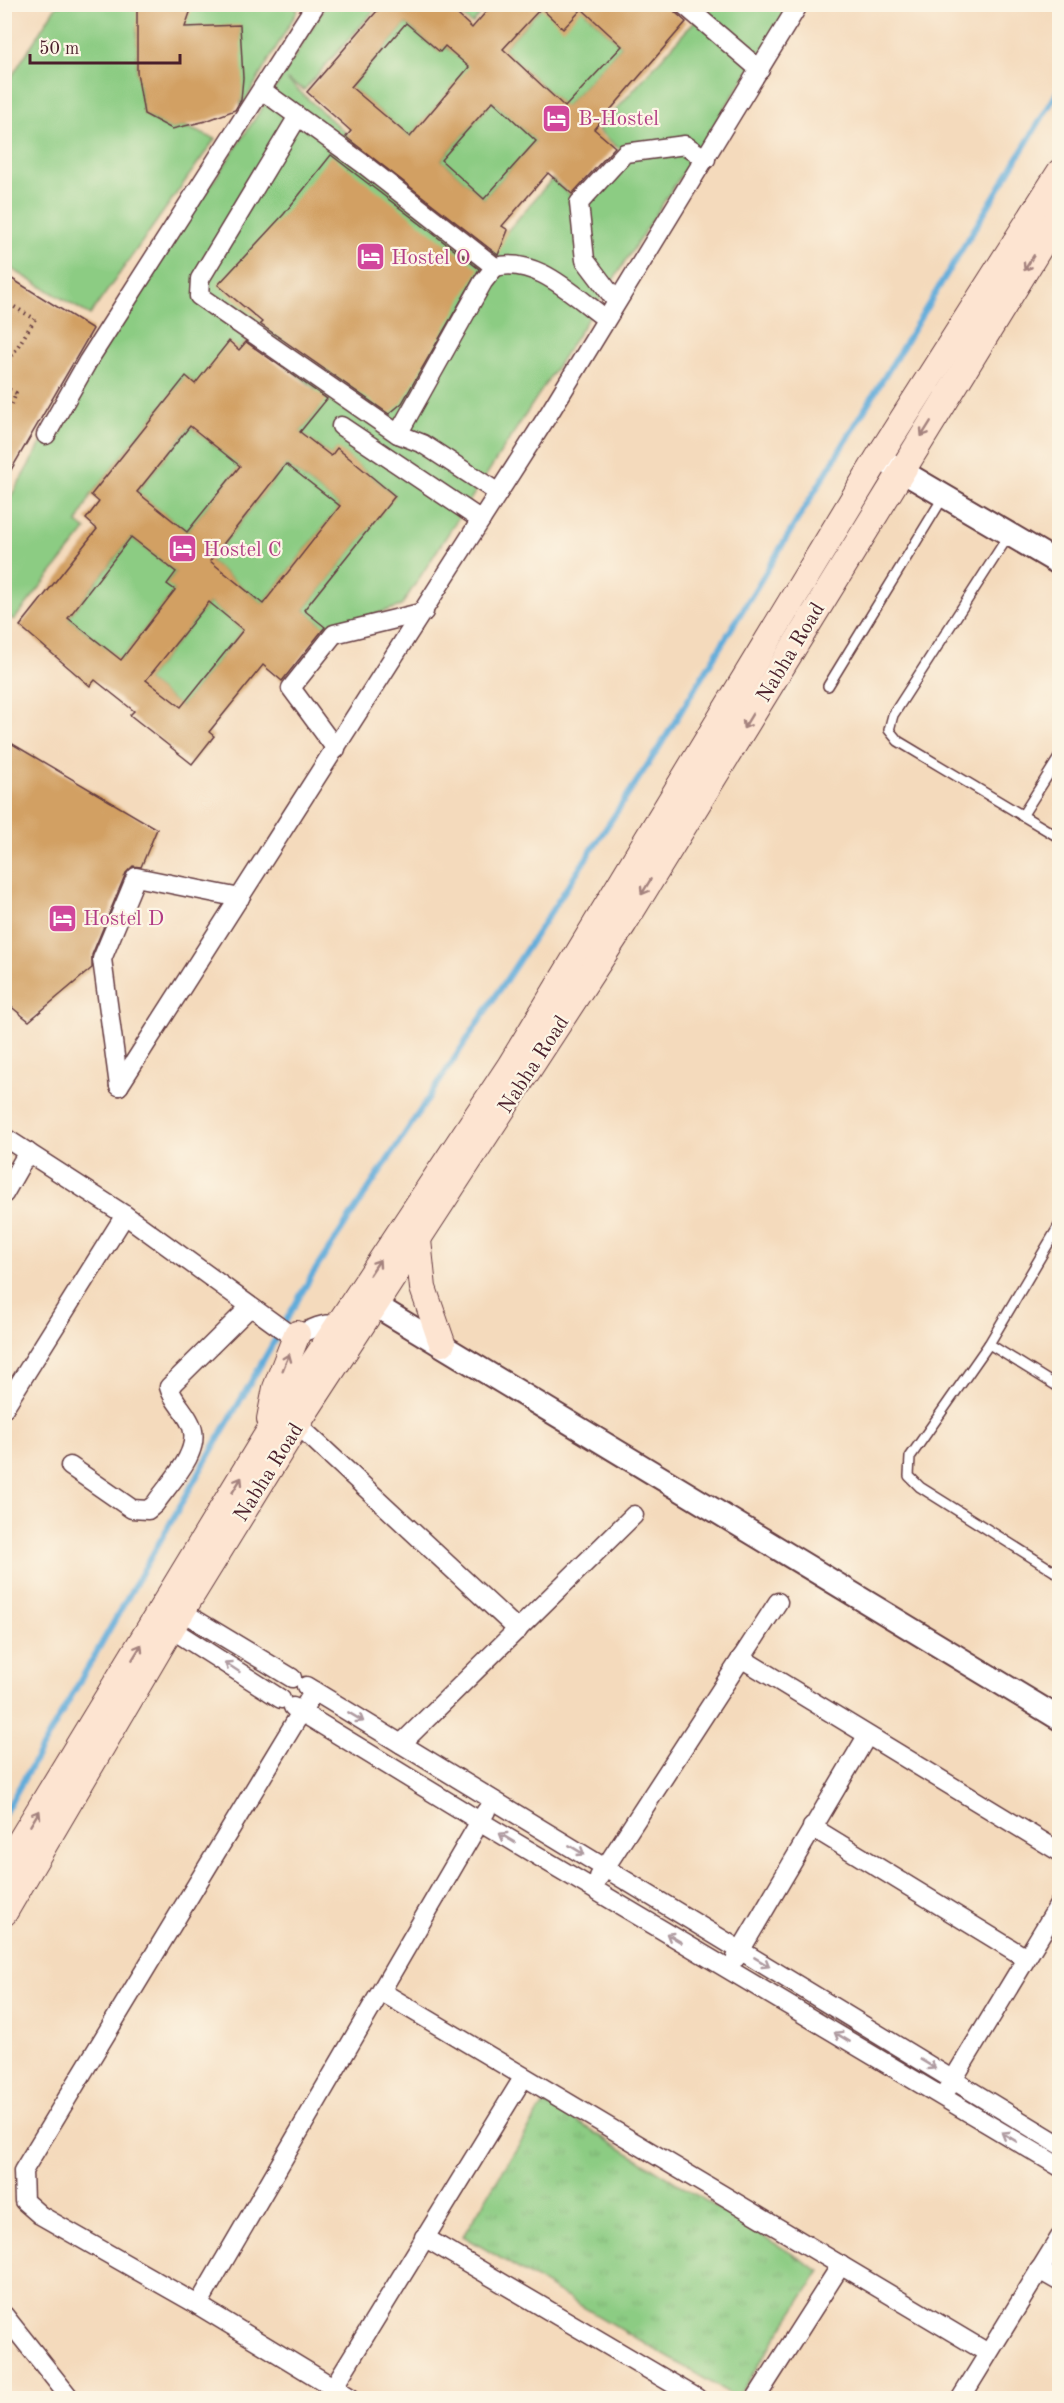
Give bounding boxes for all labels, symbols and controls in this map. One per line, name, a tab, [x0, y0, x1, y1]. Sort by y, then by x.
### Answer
scale bar	[30, 27, 180, 65]
text: 50 m	[39, 40, 79, 58]
hotel icon: B-Hostel	[541, 102, 573, 134]
place label: B-Hostel	[578, 109, 659, 130]
hotel icon: Hostel O	[354, 241, 386, 273]
place label: Hostel O	[391, 248, 470, 269]
one-way arrow	[1022, 255, 1035, 272]
one-way arrow	[920, 420, 932, 437]
hotel icon: Hostel C	[166, 533, 198, 565]
place label: Hostel C	[203, 540, 282, 561]
street label: Nabha Road	[754, 599, 829, 706]
one-way arrow	[741, 712, 753, 729]
one-way arrow	[640, 878, 652, 895]
hotel icon: Hostel D	[46, 902, 78, 934]
place label: Hostel D	[83, 909, 164, 930]
street label: Nabha Road	[495, 1012, 574, 1117]
one-way arrow	[369, 1259, 381, 1275]
one-way arrow	[281, 1353, 292, 1372]
street label: Nabha Road	[231, 1420, 308, 1526]
one-way arrow	[232, 1477, 244, 1494]
one-way arrow	[131, 1644, 143, 1661]
one-way arrow	[225, 1661, 241, 1673]
one-way arrow	[347, 1711, 364, 1723]
one-way arrow	[29, 1810, 41, 1827]
one-way arrow	[499, 1831, 516, 1843]
one-way arrow	[568, 1844, 585, 1856]
one-way arrow	[666, 1931, 683, 1943]
one-way arrow	[753, 1956, 770, 1968]
one-way arrow	[834, 2031, 851, 2043]
one-way arrow	[919, 2058, 936, 2070]
one-way arrow	[1001, 2131, 1018, 2143]

